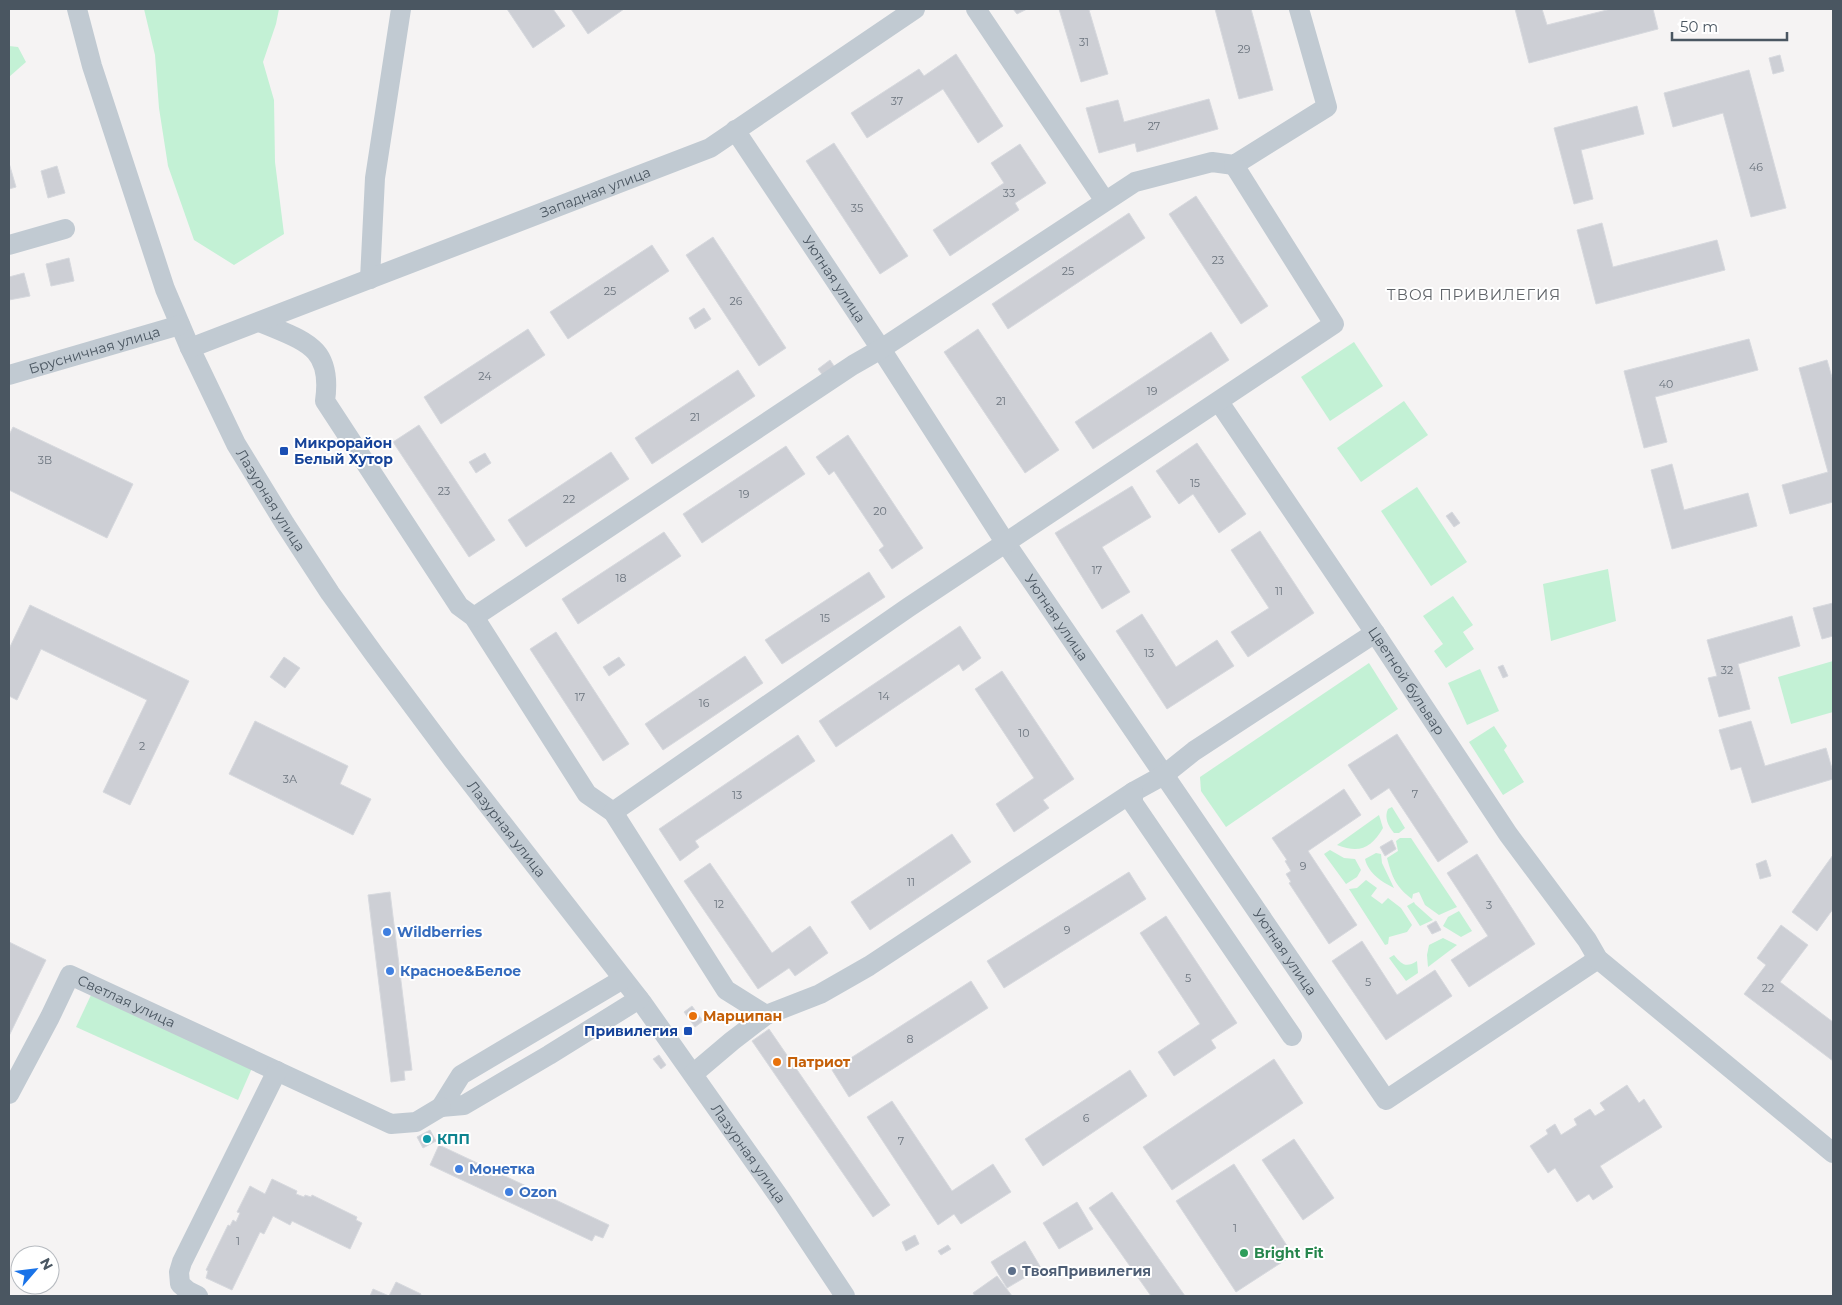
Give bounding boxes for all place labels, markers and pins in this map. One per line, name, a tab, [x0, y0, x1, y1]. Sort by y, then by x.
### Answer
place label: Микрорайон Белый Хутор	[294, 434, 393, 468]
marker: Микрорайон Белый Хутор	[278, 445, 290, 457]
place label: Wildberries	[397, 923, 483, 941]
marker: Wildberries	[381, 926, 393, 938]
place label: Красное&Белое	[400, 962, 521, 980]
marker: Красное&Белое	[384, 965, 396, 977]
place label: Марципан	[703, 1007, 782, 1025]
marker: Марципан	[687, 1010, 699, 1022]
place label: Привилегия	[584, 1022, 678, 1040]
marker: Привилегия	[682, 1025, 694, 1037]
place label: Патриот	[787, 1053, 851, 1071]
marker: Патриот	[771, 1056, 783, 1068]
place label: КПП	[437, 1130, 470, 1148]
marker: КПП	[421, 1133, 433, 1145]
place label: Монетка	[469, 1160, 535, 1178]
marker: Монетка	[453, 1163, 465, 1175]
place label: Ozon	[519, 1183, 557, 1201]
marker: Ozon	[503, 1186, 515, 1198]
place label: Bright Fit	[1254, 1244, 1324, 1262]
marker: Bright Fit	[1238, 1247, 1250, 1259]
place label: ТвояПривилегия	[1022, 1262, 1151, 1280]
marker: ТвояПривилегия	[1006, 1265, 1018, 1277]

